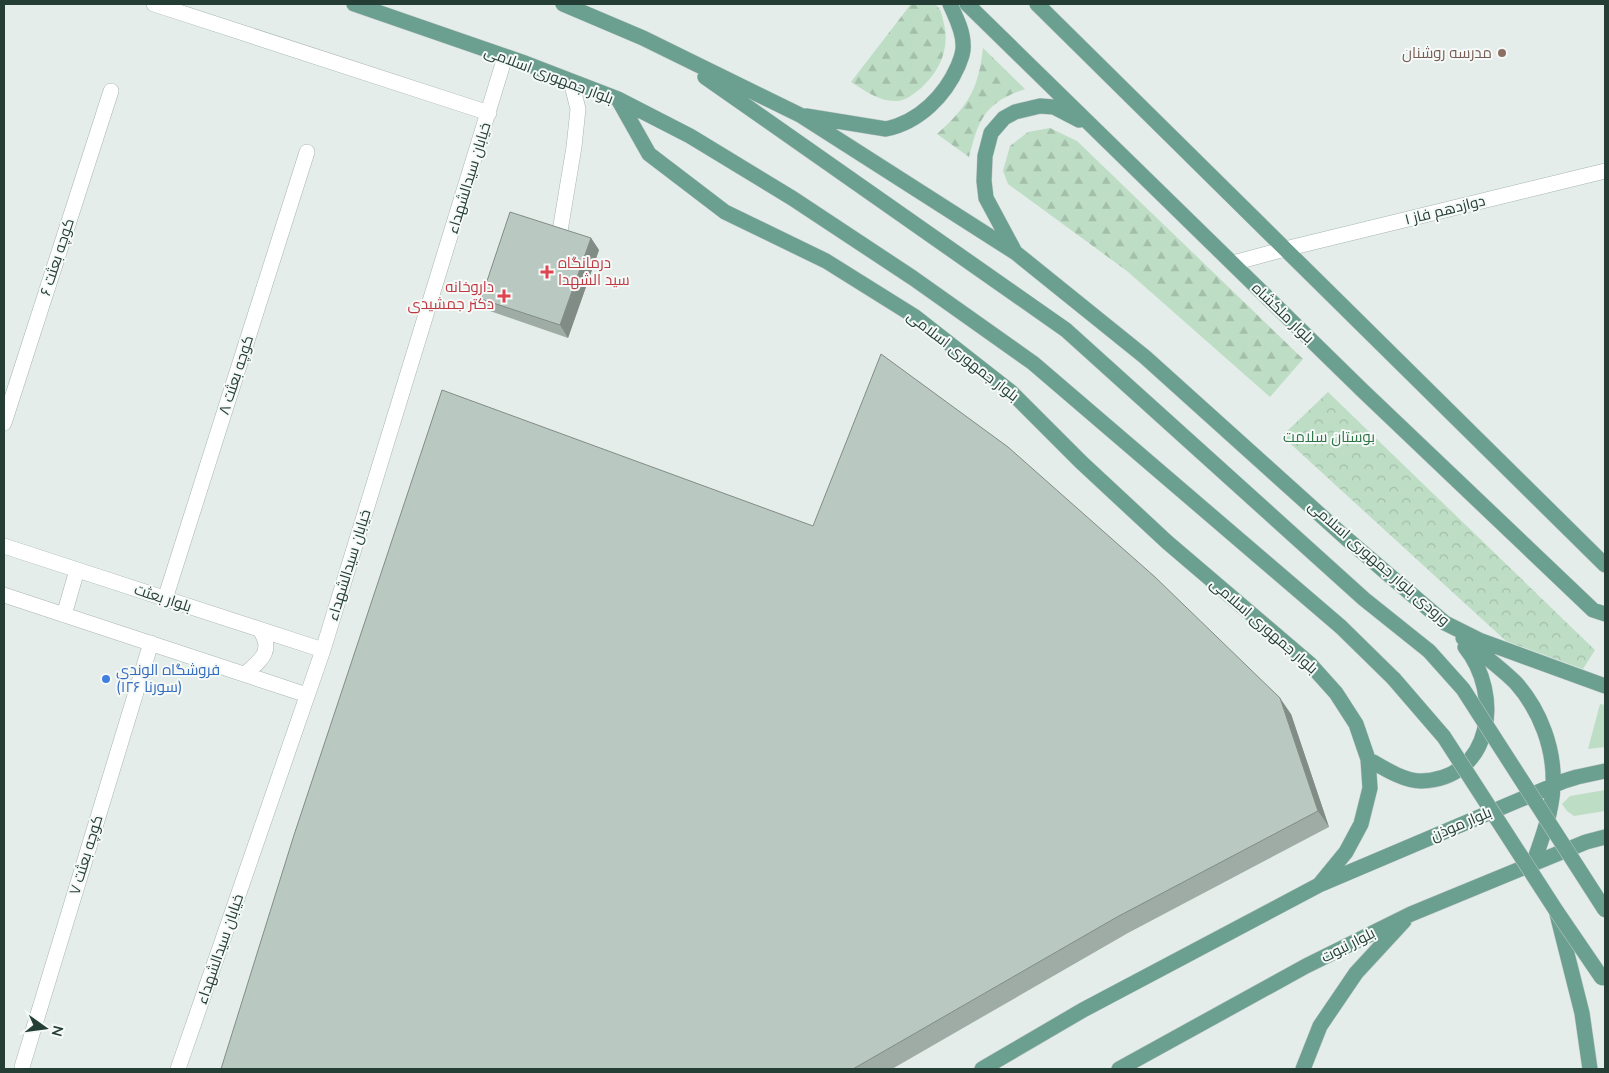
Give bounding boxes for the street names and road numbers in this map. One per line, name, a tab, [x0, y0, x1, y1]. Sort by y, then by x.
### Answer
street label: بلوار جمهوری اسلامی	[482, 41, 616, 109]
street label: خیابان سیدالشهداء	[443, 120, 495, 236]
street label: دوازدهم فاز ۱	[1403, 190, 1487, 230]
street label: کوچه بعثت ۶	[35, 216, 79, 298]
street label: بلوار ملکشاه	[1248, 278, 1318, 348]
street label: بلوار جمهوری اسلامی	[903, 306, 1023, 406]
street label: کوچه بعثت ۸	[214, 333, 258, 417]
street label: ورودی بلوار جمهوری اسلامی	[1304, 496, 1454, 630]
street label: خیابان سیدالشهداء	[323, 507, 375, 623]
street label: بلوار جمهوری اسلامی	[1206, 574, 1322, 678]
street label: بلوار بعثت	[132, 579, 194, 617]
street label: بلوار موذن	[1427, 802, 1495, 846]
street label: کوچه بعثت ۷	[64, 813, 108, 897]
street label: خیابان سیدالشهداء	[192, 891, 248, 1007]
street label: بلوار نبوت	[1318, 923, 1378, 967]

